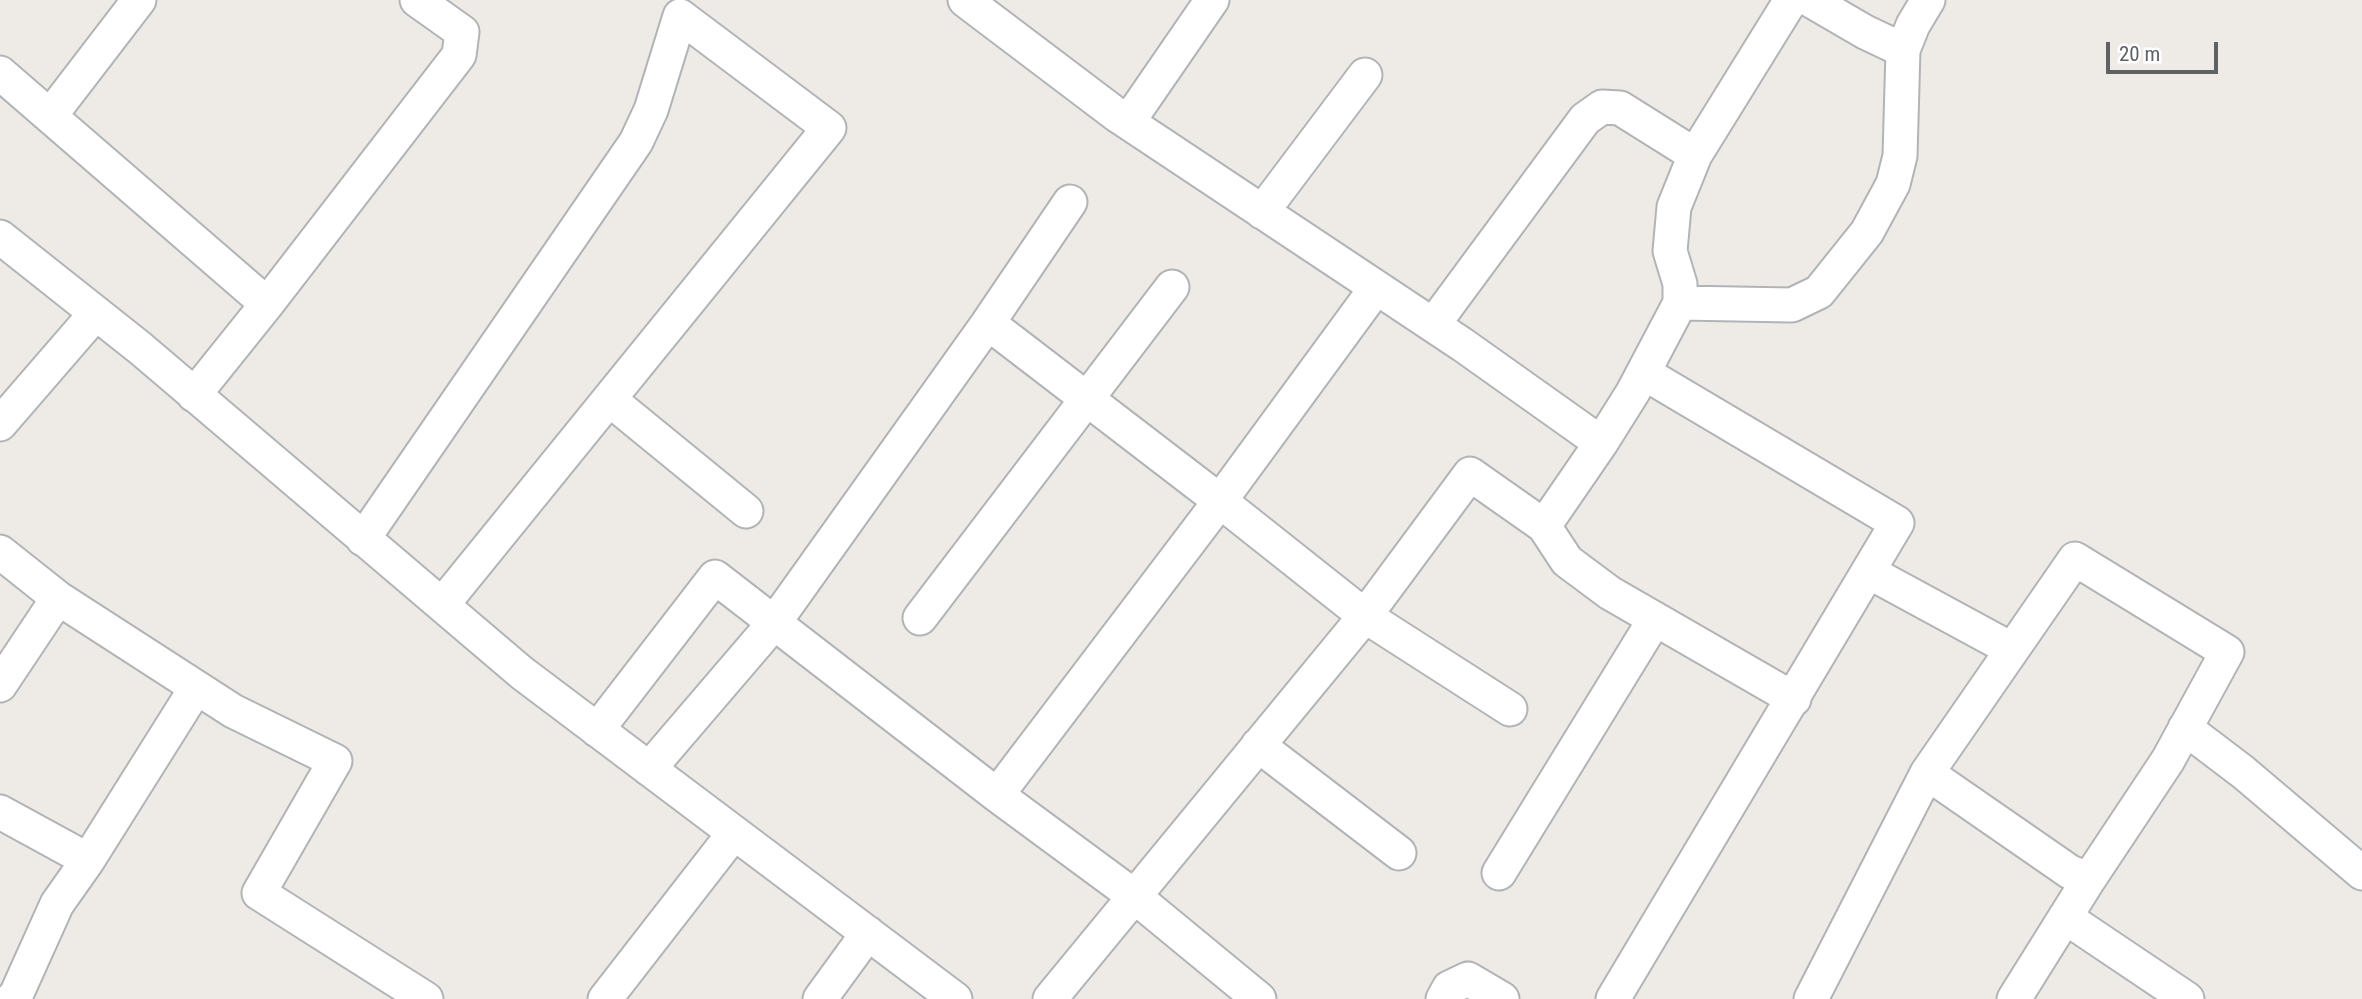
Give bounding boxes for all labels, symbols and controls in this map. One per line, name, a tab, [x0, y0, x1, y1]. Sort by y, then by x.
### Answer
scale bar	[2110, 28, 2222, 72]
text: 20 m	[2119, 42, 2160, 66]

